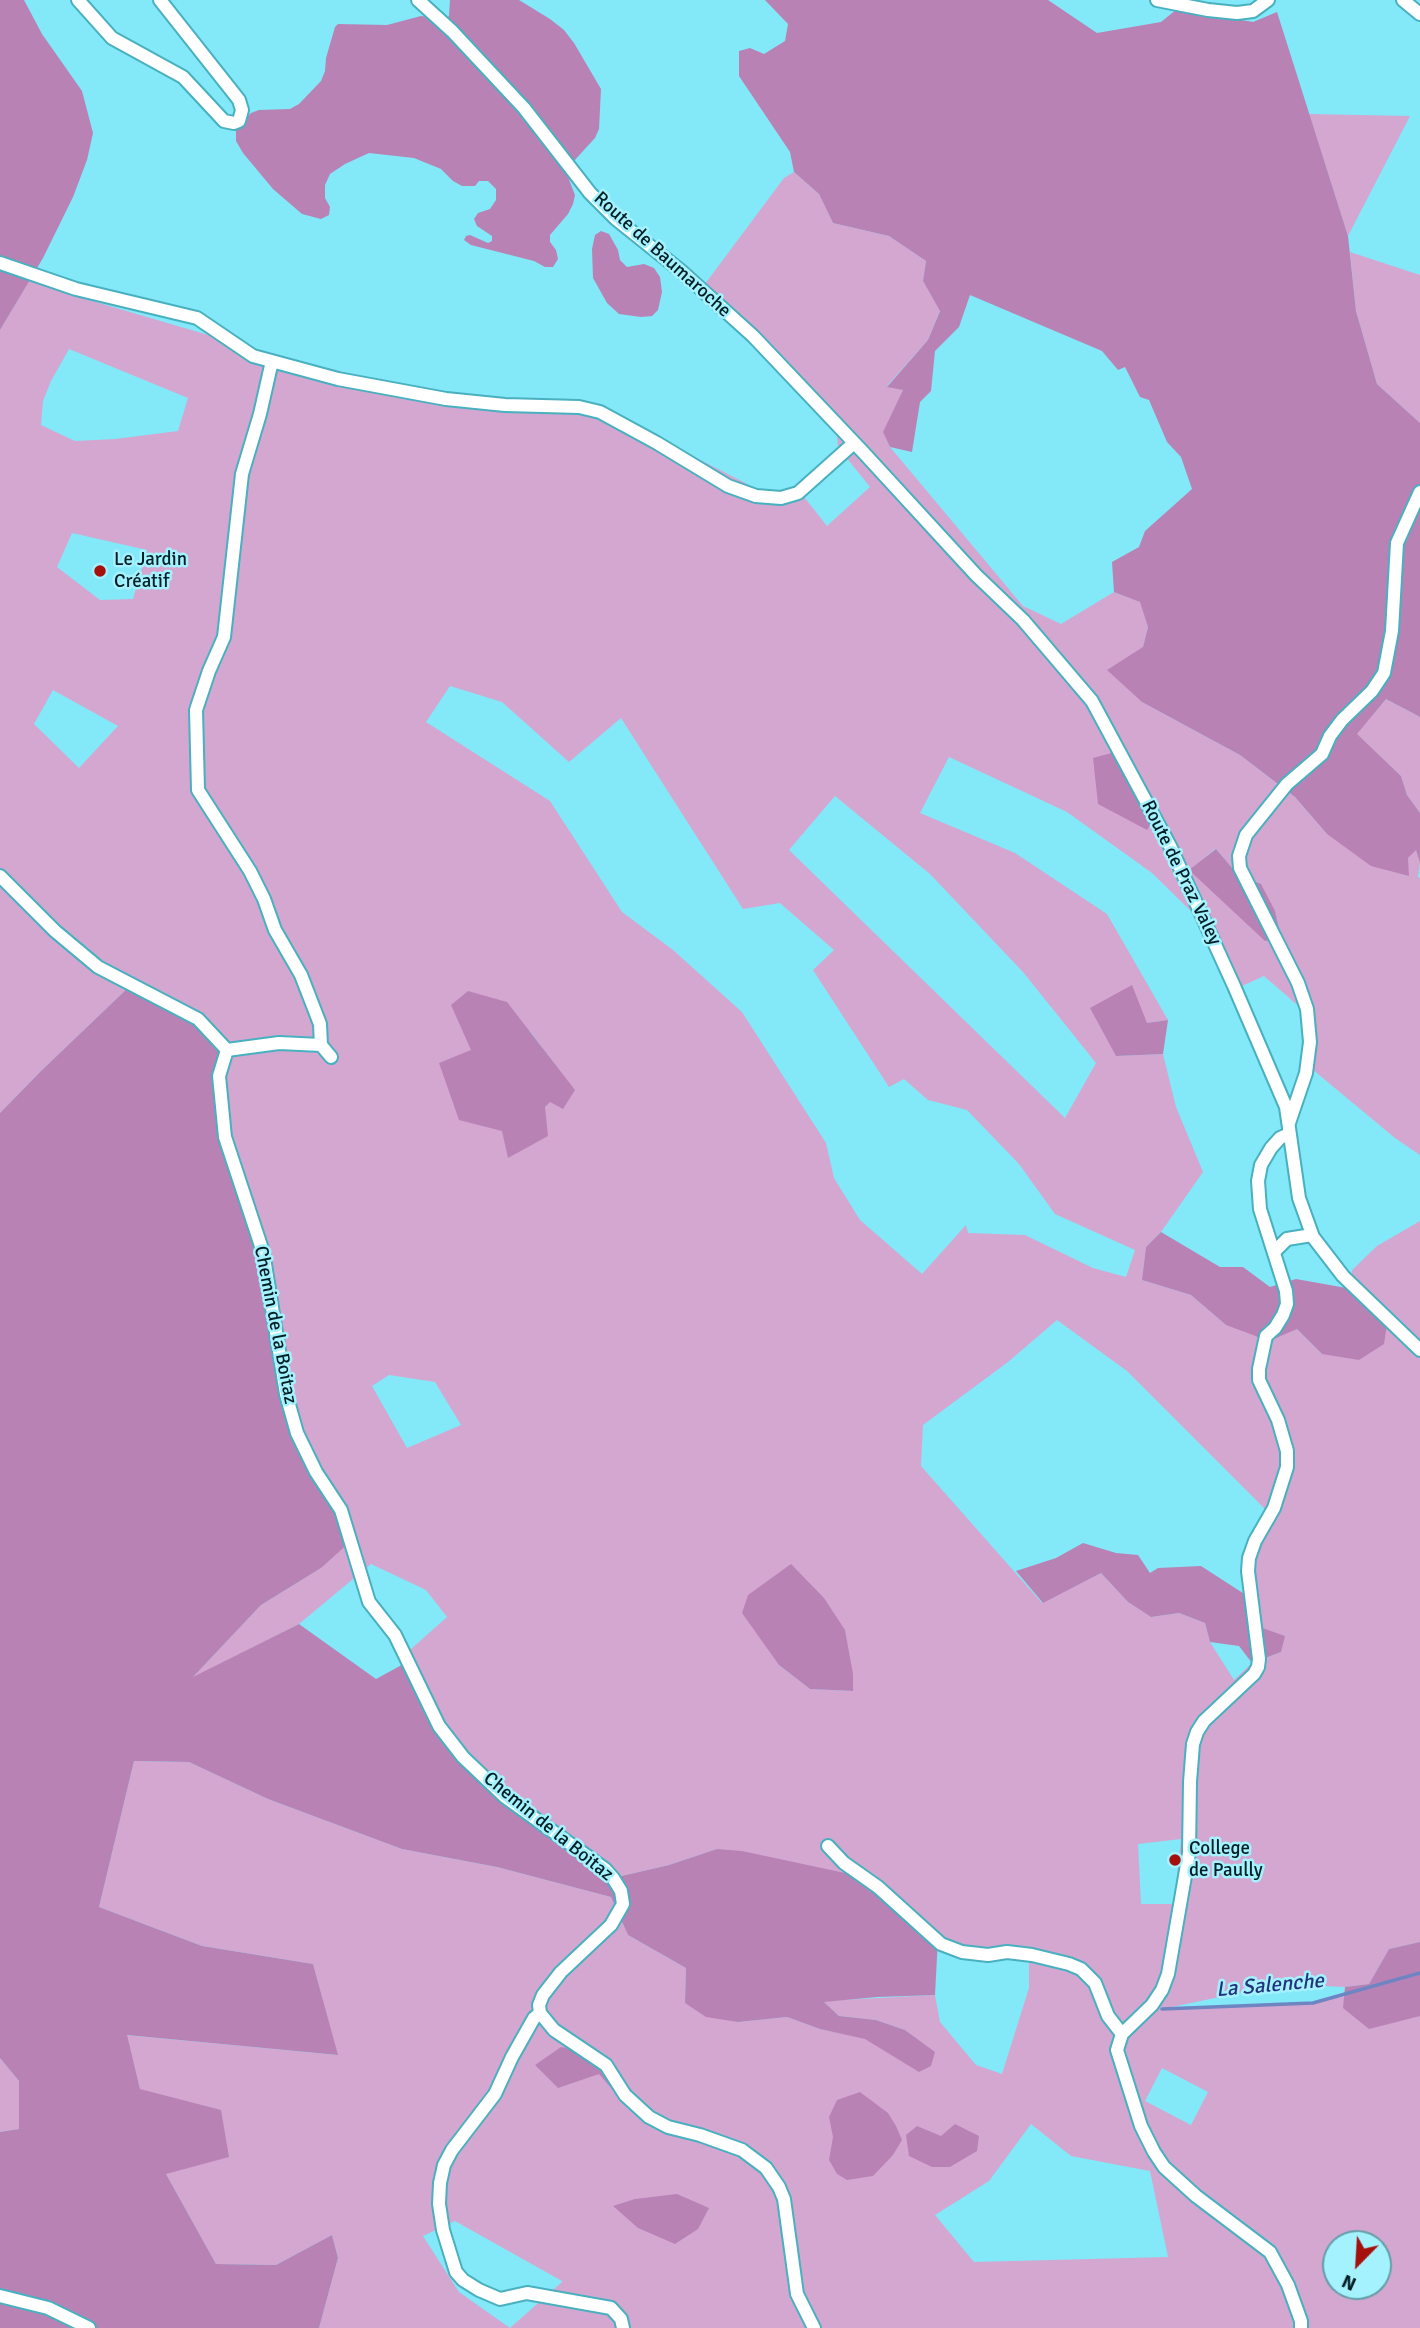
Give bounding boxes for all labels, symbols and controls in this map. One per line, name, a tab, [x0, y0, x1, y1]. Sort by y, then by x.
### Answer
street label: Route de Baumaroche	[589, 187, 735, 323]
place label: Le Jardin Créatif	[114, 549, 187, 593]
marker: Le Jardin Créatif	[92, 563, 108, 579]
street label: Route de Praz Valey	[1136, 797, 1226, 949]
street label: Chemin de la Boitaz	[248, 1244, 302, 1406]
street label: Chemin de la Boitaz	[478, 1768, 618, 1886]
place label: College de Paully	[1189, 1838, 1263, 1882]
marker: College de Paully	[1167, 1852, 1183, 1868]
water label: La Salenche	[1215, 1969, 1325, 2003]
north arrow	[1322, 2230, 1392, 2300]
text: N	[1338, 2269, 1360, 2296]

